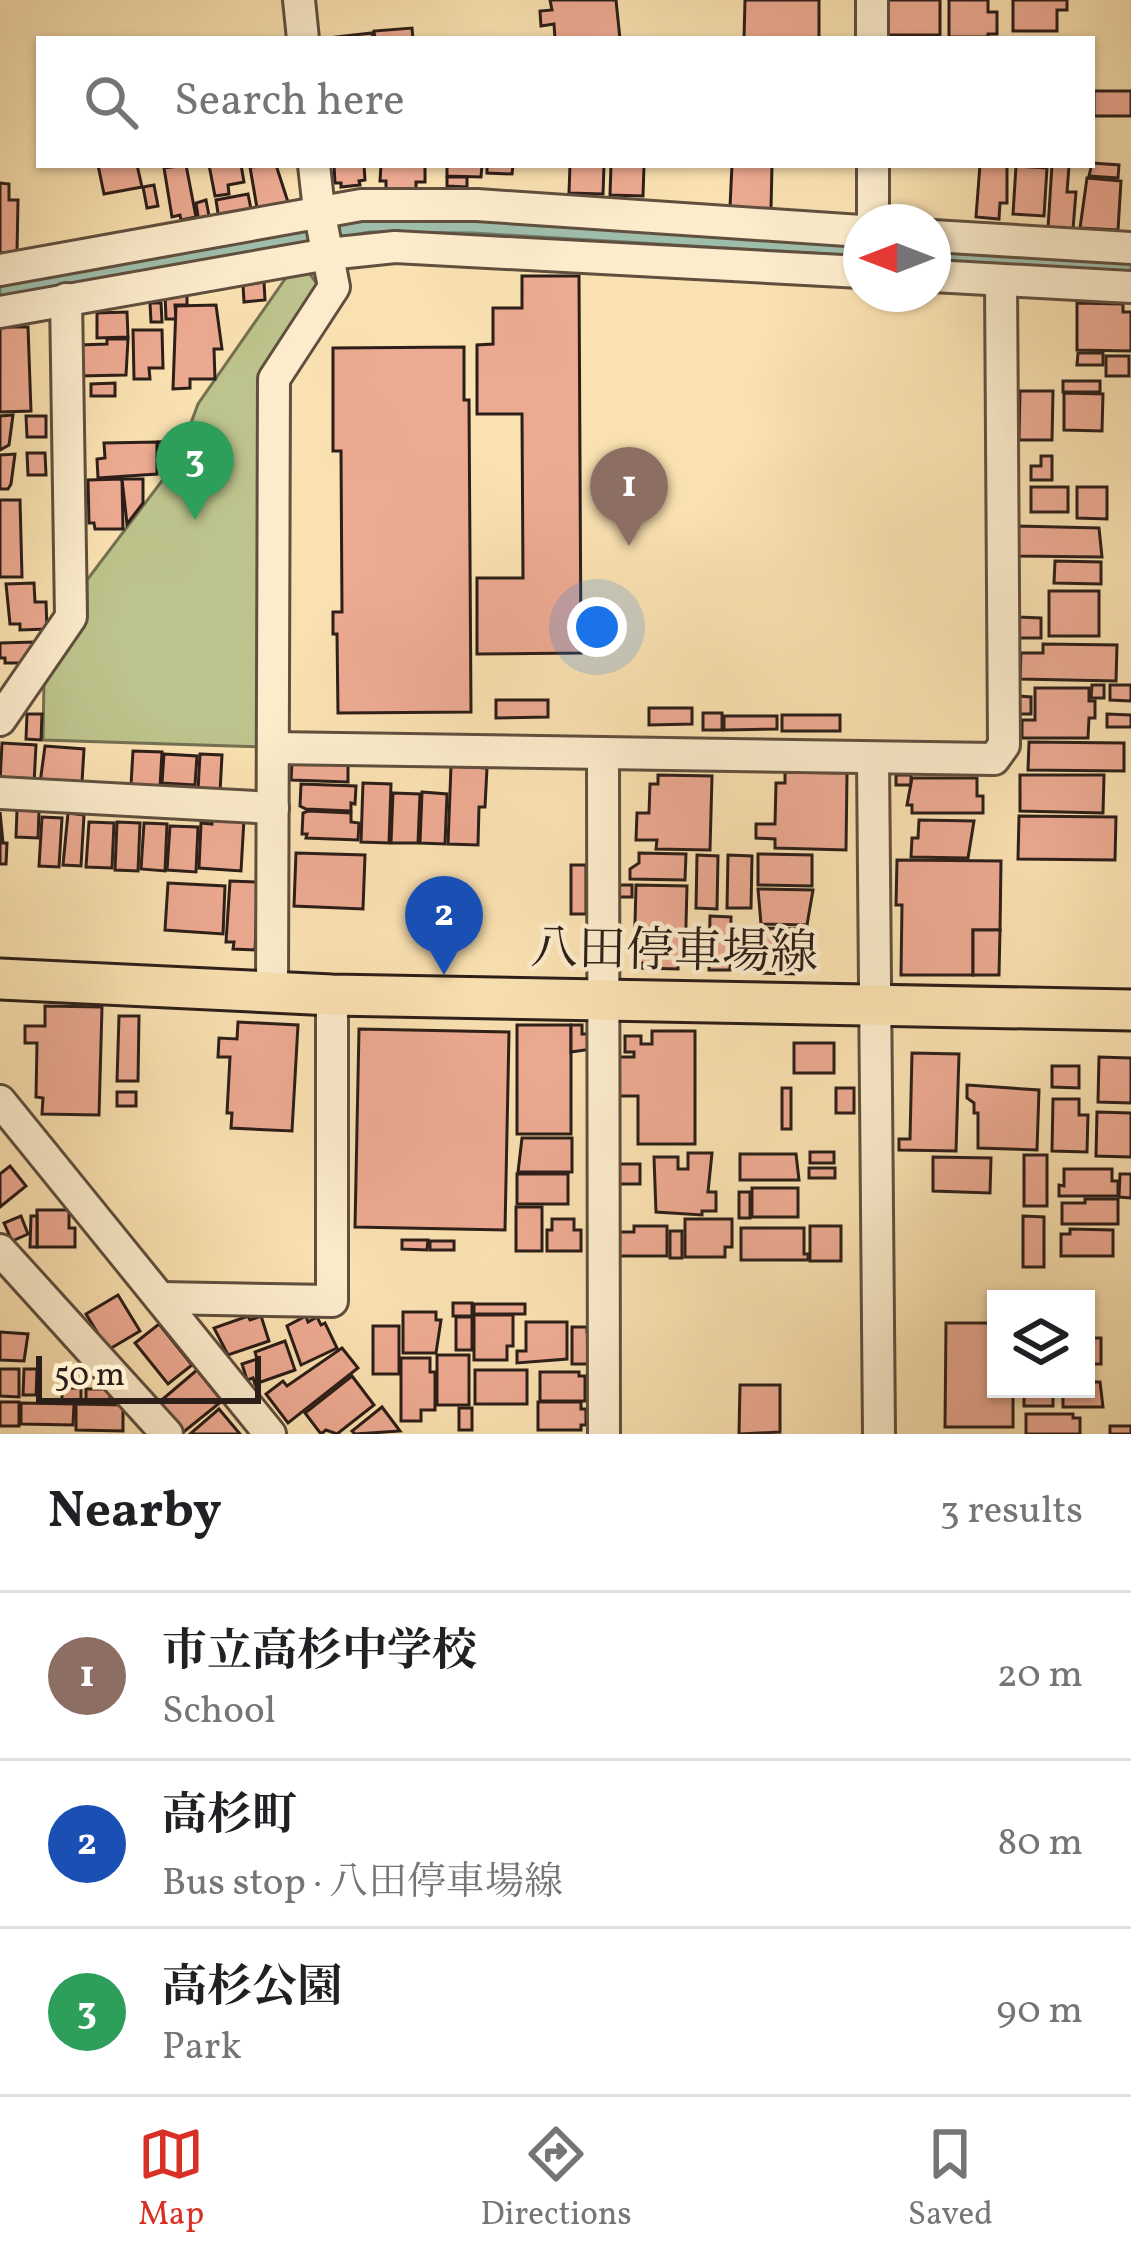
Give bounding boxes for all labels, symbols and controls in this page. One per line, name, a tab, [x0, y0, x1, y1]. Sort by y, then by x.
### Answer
search box	[36, 36, 1095, 168]
icon: search	[78, 69, 144, 135]
text: Search here	[174, 71, 405, 134]
north arrow	[843, 204, 951, 312]
pin: 3	[156, 421, 234, 520]
pin: 1	[590, 447, 668, 546]
your location	[567, 597, 627, 657]
pin: 2	[405, 876, 483, 975]
street label: 八田停車場線	[529, 917, 818, 990]
map controls	[987, 1290, 1095, 1398]
button: layers	[987, 1290, 1095, 1398]
scale bar	[36, 1350, 261, 1403]
text: 50 m	[54, 1354, 125, 1400]
text: Nearby	[48, 1477, 222, 1548]
text: 3 results	[940, 1485, 1083, 1539]
text: 市立高杉中学校	[162, 1622, 477, 1685]
text: 1	[79, 1649, 95, 1703]
text: 20 m	[997, 1649, 1083, 1703]
text: School	[162, 1685, 276, 1739]
text: 高杉町	[162, 1786, 297, 1849]
text: 2	[77, 1817, 97, 1871]
text: 80 m	[997, 1817, 1083, 1871]
text: Bus stop · 八田停車場線	[162, 1857, 563, 1911]
text: 高杉公園	[162, 1958, 342, 2021]
text: 3	[77, 1985, 97, 2039]
text: 90 m	[996, 1985, 1083, 2039]
text: Park	[162, 2021, 242, 2075]
tab: Map	[138, 2121, 204, 2239]
tab: Directions	[480, 2121, 632, 2239]
tab: Saved	[908, 2121, 993, 2239]

